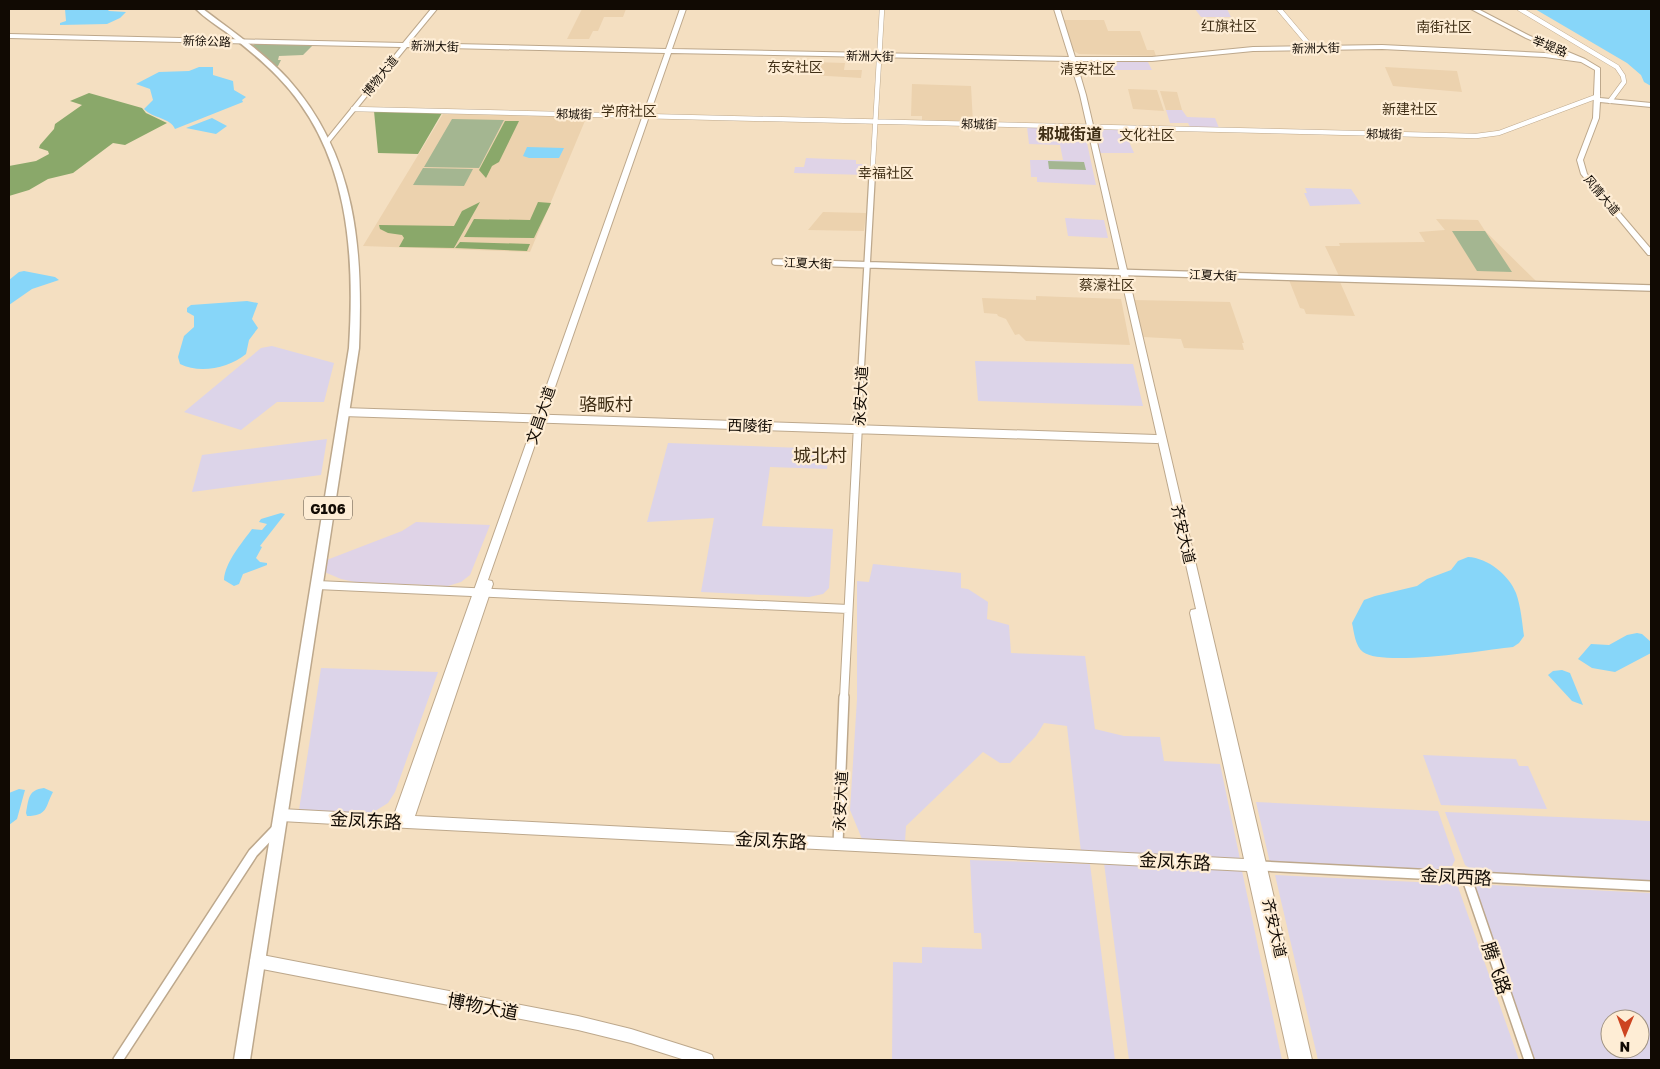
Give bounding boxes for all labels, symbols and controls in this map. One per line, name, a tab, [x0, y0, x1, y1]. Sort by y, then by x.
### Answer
district label: 红旗社区	[1201, 17, 1257, 34]
district label: 南街社区	[1416, 18, 1472, 35]
street label: 举堤路	[1530, 32, 1570, 60]
street label: 新徐公路	[183, 33, 231, 49]
street label: 新洲大街	[411, 38, 459, 54]
street label: 新洲大街	[1292, 40, 1340, 56]
street label: 新洲大街	[846, 48, 894, 64]
street label: 博物大道	[359, 53, 401, 99]
district label: 东安社区	[767, 58, 823, 75]
district label: 清安社区	[1060, 60, 1116, 77]
district label: 新建社区	[1382, 100, 1438, 117]
district label: 学府社区	[601, 102, 657, 119]
street label: 邾城街	[556, 106, 592, 122]
street label: 邾城街	[961, 116, 997, 132]
district label: 邾城街道	[1038, 124, 1102, 144]
district label: 文化社区	[1119, 126, 1175, 143]
street label: 邾城街	[1366, 126, 1402, 142]
district label: 幸福社区	[858, 164, 914, 181]
street label: 风情大道	[1581, 172, 1623, 218]
street label: 江夏大街	[784, 255, 832, 271]
street label: 江夏大街	[1189, 267, 1237, 283]
district label: 蔡濠社区	[1079, 276, 1135, 293]
street label: 永安大道	[849, 366, 871, 426]
street label: 文昌大道	[522, 384, 558, 446]
district label: 骆畈村	[579, 393, 633, 415]
street label: 西陵街	[727, 415, 773, 435]
district label: 城北村	[793, 444, 847, 466]
road number: G106	[304, 496, 352, 520]
street label: 齐安大道	[1168, 503, 1200, 565]
street label: 永安大道	[829, 771, 851, 831]
street label: 金凤东路	[329, 807, 403, 833]
street label: 金凤东路	[734, 827, 808, 853]
street label: 金凤东路	[1138, 848, 1212, 874]
street label: 金凤西路	[1419, 863, 1493, 889]
street label: 齐安大道	[1259, 897, 1291, 959]
street label: 腾飞路	[1478, 939, 1516, 997]
street label: 博物大道	[446, 988, 520, 1024]
north arrow	[1600, 1009, 1650, 1059]
text: N	[1619, 1039, 1630, 1056]

